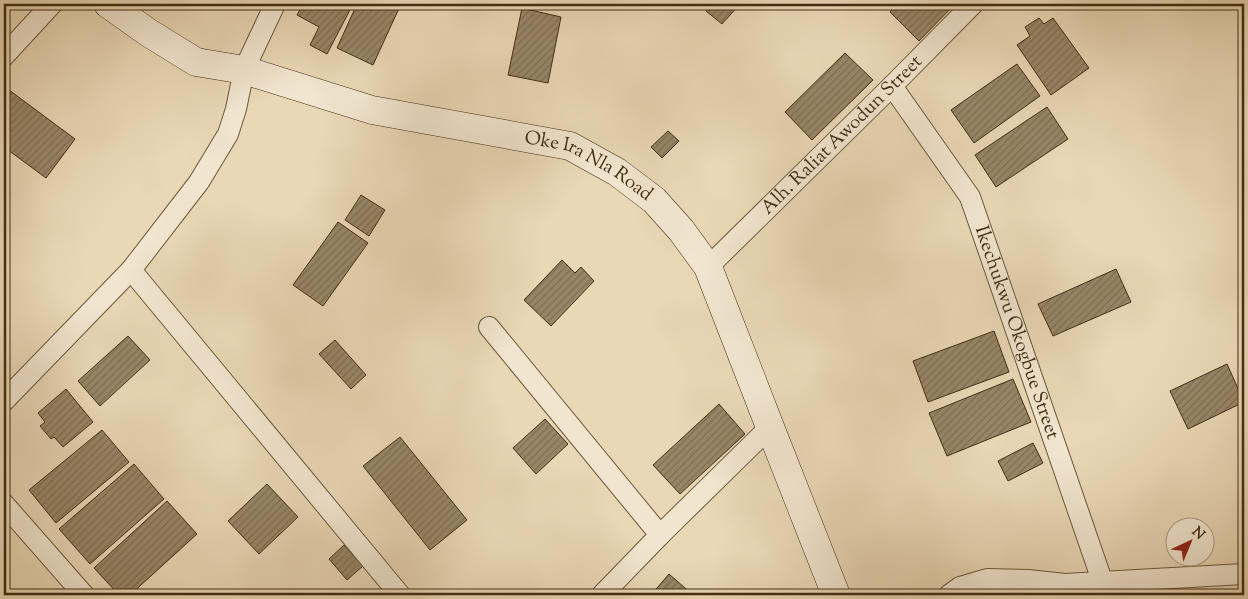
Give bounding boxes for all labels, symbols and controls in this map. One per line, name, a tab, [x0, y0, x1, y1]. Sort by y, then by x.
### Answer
street label: Alh. Raliat Awodun Street	[755, 49, 929, 221]
street label: Oke Ira Nla Road	[522, 124, 658, 208]
street label: Ikechukwu Okogbue Street	[967, 222, 1066, 443]
north arrow	[1166, 516, 1216, 566]
text: N	[1187, 523, 1209, 545]

